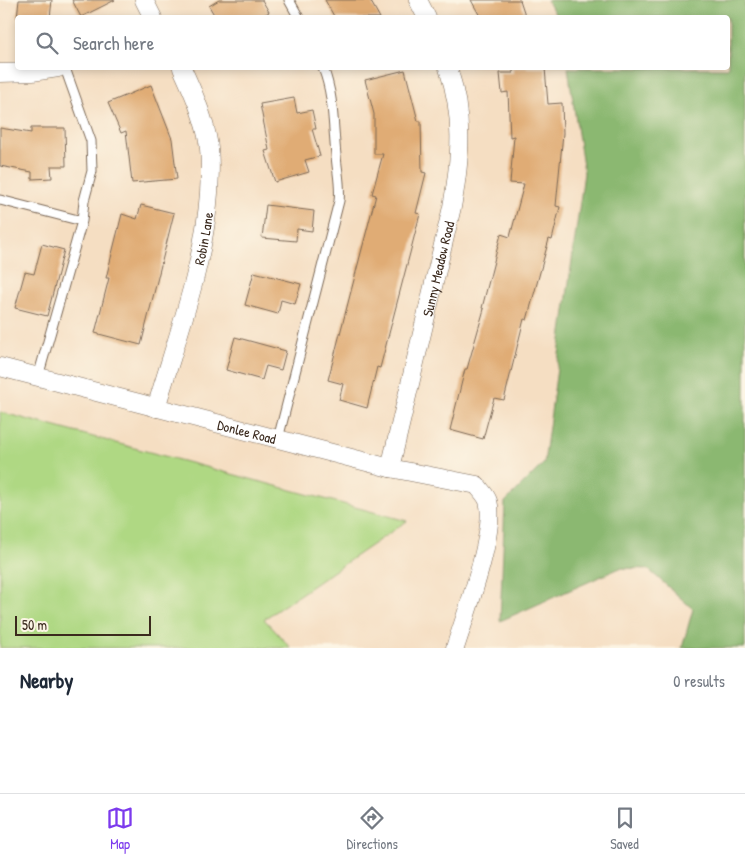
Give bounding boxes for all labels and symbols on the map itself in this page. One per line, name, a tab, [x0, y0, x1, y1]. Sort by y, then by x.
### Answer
street label: Robin Lane	[189, 211, 217, 267]
street label: Sunny Meadow Road	[417, 219, 458, 318]
street label: Donlee Road	[216, 414, 279, 448]
scale bar	[15, 613, 151, 636]

